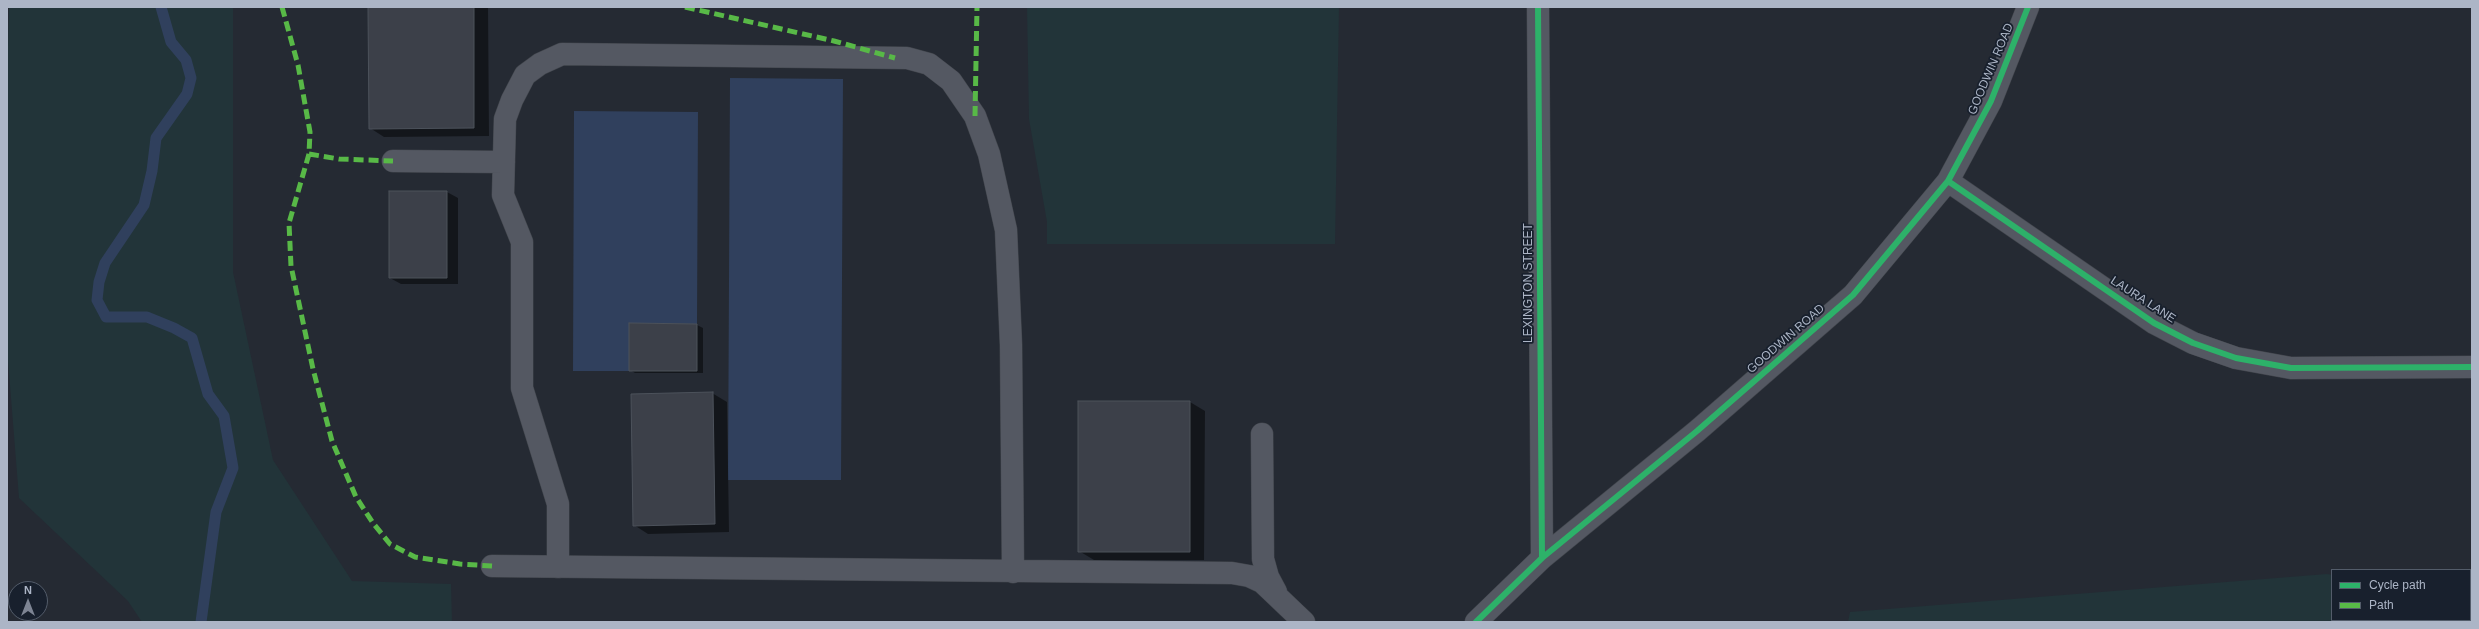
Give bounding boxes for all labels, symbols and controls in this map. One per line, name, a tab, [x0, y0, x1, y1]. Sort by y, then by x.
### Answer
street label: GOODWIN ROAD	[1965, 21, 2017, 117]
street label: LEXINGTON STREET	[1522, 223, 1536, 343]
street label: LAURA LANE	[2108, 274, 2178, 326]
street label: GOODWIN ROAD	[1744, 301, 1828, 377]
legend	[2331, 569, 2471, 621]
text: Cycle path	[2369, 578, 2426, 592]
north arrow	[8, 581, 48, 621]
text: N	[24, 584, 32, 596]
text: Path	[2369, 598, 2394, 612]

